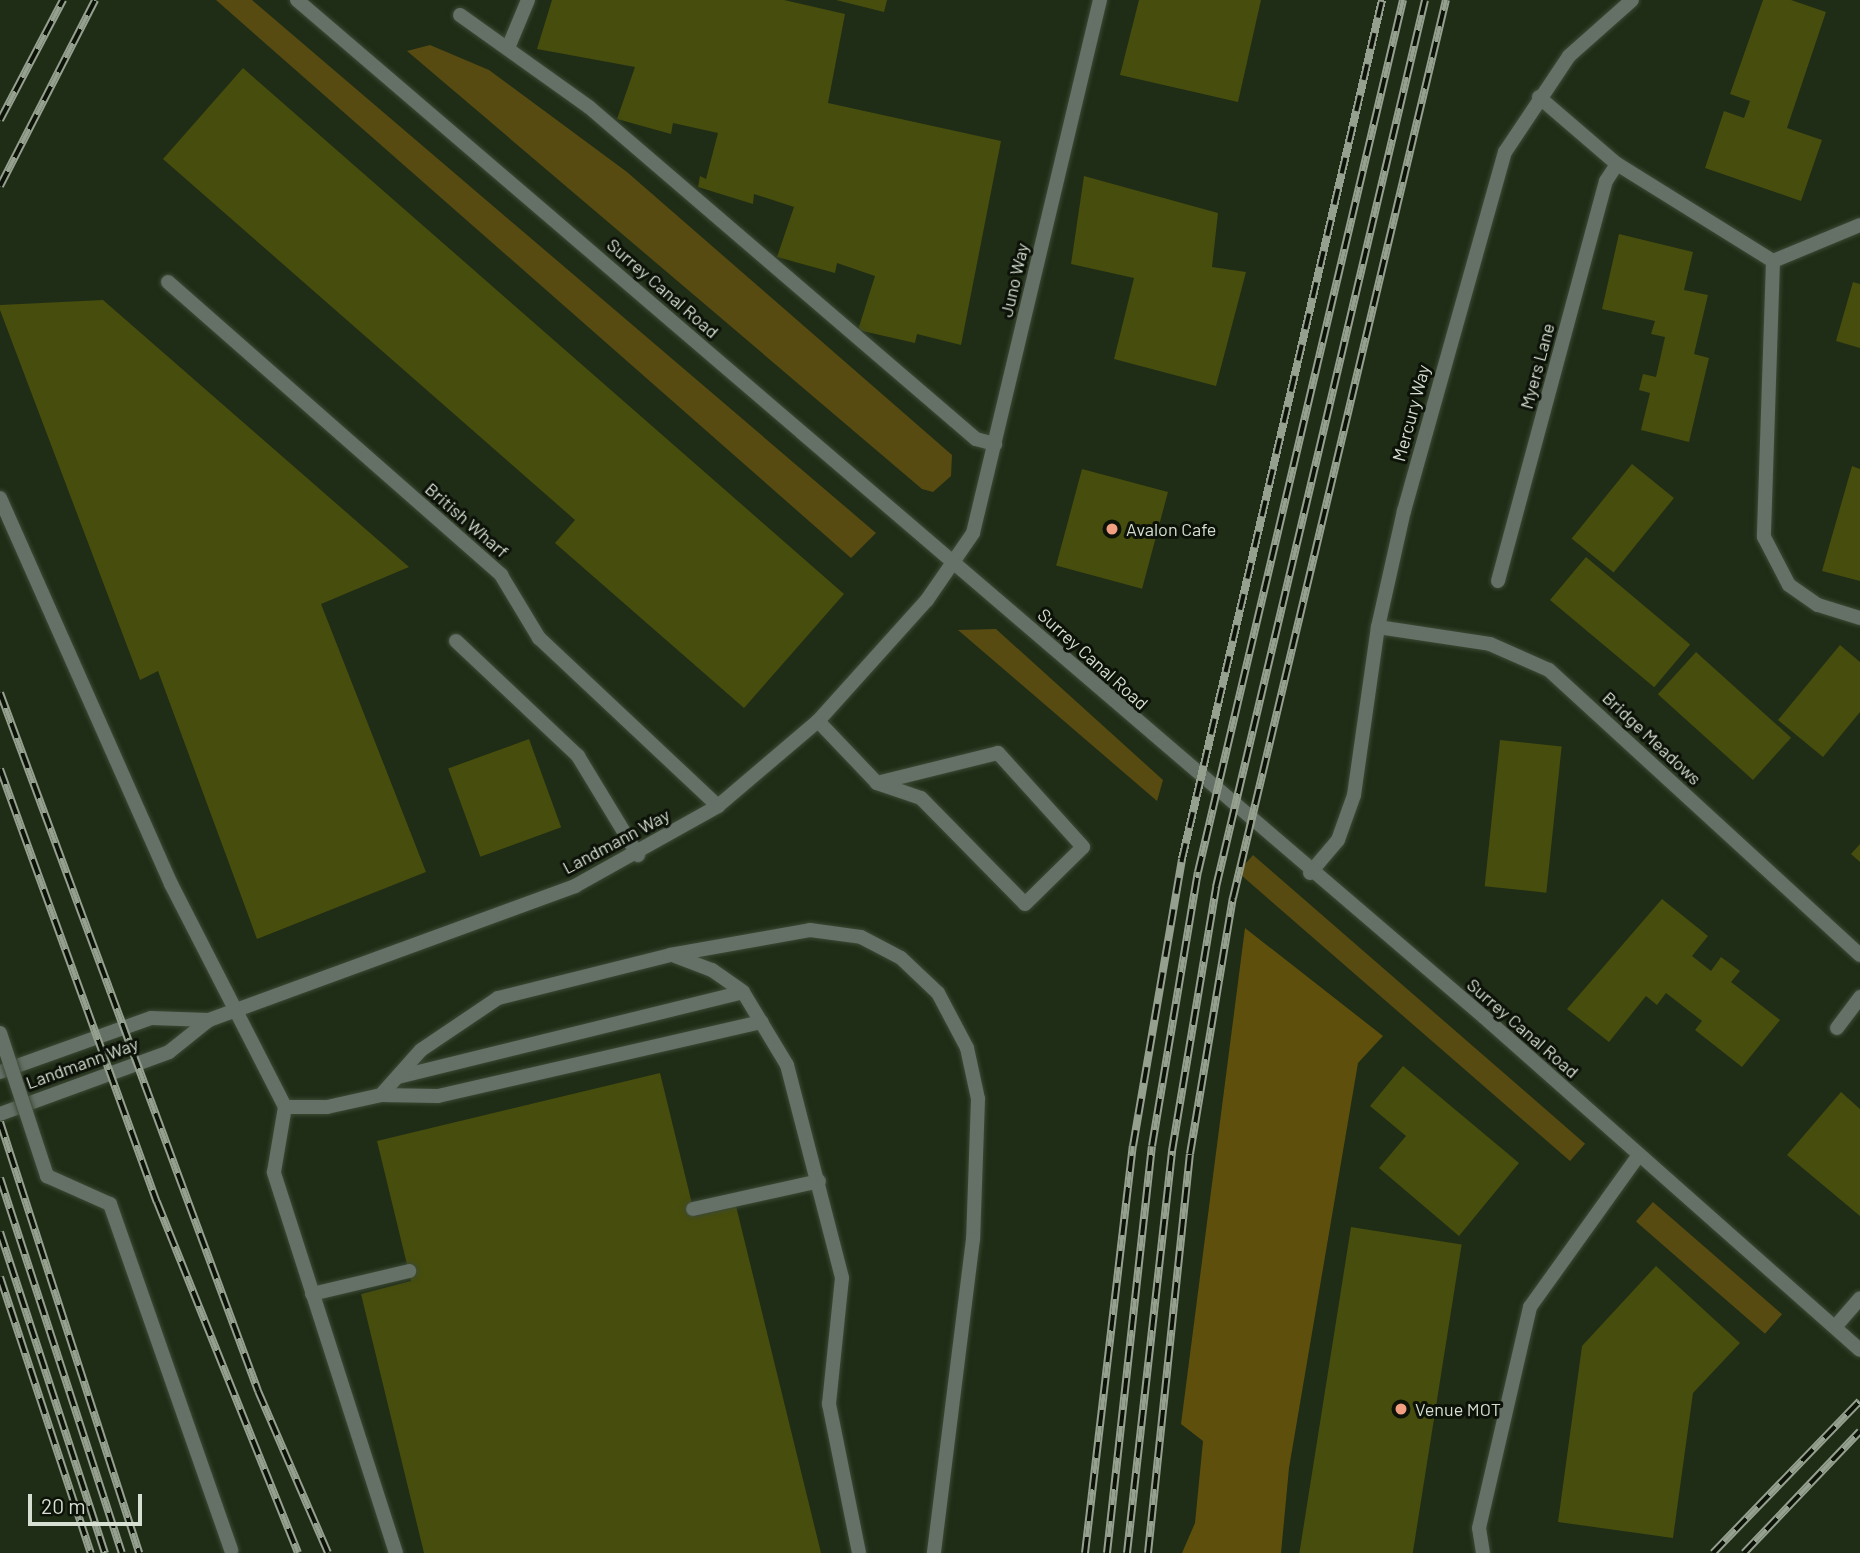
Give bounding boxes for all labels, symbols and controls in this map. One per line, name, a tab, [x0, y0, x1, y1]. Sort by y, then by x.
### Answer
street label: Surrey Canal Road	[603, 234, 723, 342]
street label: Juno Way	[995, 241, 1033, 319]
street label: Myers Lane	[1515, 321, 1559, 411]
street label: Mercury Way	[1388, 362, 1434, 464]
street label: British Wharf	[421, 478, 513, 562]
place label: Avalon Cafe	[1126, 518, 1216, 540]
marker: Avalon Cafe	[1104, 521, 1120, 537]
street label: Surrey Canal Road	[1033, 604, 1153, 714]
street label: Bridge Meadows	[1598, 687, 1706, 789]
street label: Landmann Way	[559, 804, 673, 878]
street label: Surrey Canal Road	[1463, 974, 1583, 1082]
street label: Landmann Way	[23, 1033, 141, 1093]
place label: Venue MOT	[1415, 1398, 1501, 1420]
marker: Venue MOT	[1393, 1401, 1409, 1417]
scale bar	[32, 1480, 145, 1524]
text: 20 m	[41, 1493, 86, 1518]

